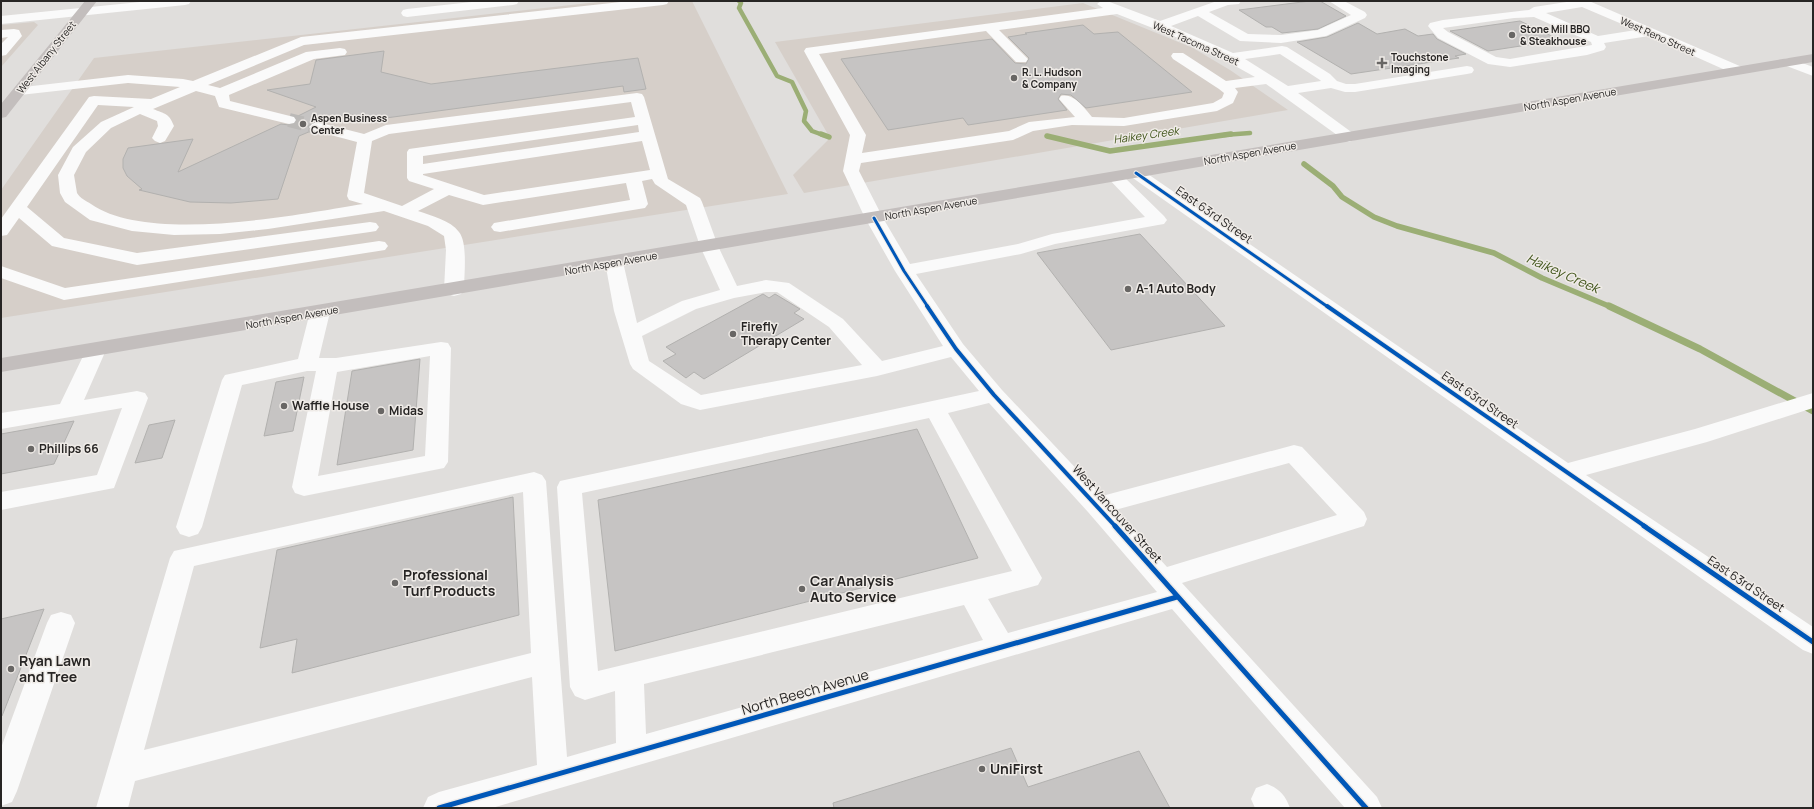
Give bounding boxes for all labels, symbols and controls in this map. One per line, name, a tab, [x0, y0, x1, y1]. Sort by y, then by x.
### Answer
street label: West Reno Street	[1618, 13, 1698, 59]
street label: West Albany Street	[13, 18, 79, 96]
street label: West Tacoma Street	[1150, 18, 1242, 68]
place label: Stone Mill BBQ & Steakhouse	[1520, 22, 1591, 48]
marker: Stone Mill BBQ & Steakhouse	[1507, 30, 1517, 40]
place label: Touchstone Imaging	[1391, 50, 1449, 76]
marker: Touchstone Imaging	[1376, 57, 1388, 69]
place label: R. L. Hudson & Company	[1022, 65, 1082, 91]
marker: R. L. Hudson & Company	[1009, 73, 1019, 83]
street label: North Aspen Avenue	[1523, 84, 1617, 114]
place label: Aspen Business Center	[311, 111, 388, 137]
marker: Aspen Business Center	[298, 119, 308, 129]
water label: Haikey Creek	[1112, 122, 1181, 147]
street label: North Aspen Avenue	[1203, 138, 1297, 168]
street label: East 63rd Street	[1173, 182, 1256, 247]
street label: North Aspen Avenue	[884, 193, 978, 223]
street label: North Aspen Avenue	[564, 248, 658, 278]
water label: Haikey Creek	[1524, 249, 1605, 298]
place label: A-1 Auto Body	[1136, 280, 1216, 297]
marker: A-1 Auto Body	[1123, 284, 1133, 294]
street label: North Aspen Avenue	[245, 302, 339, 332]
place label: Firefly Therapy Center	[741, 318, 831, 349]
marker: Firefly Therapy Center	[728, 329, 738, 339]
street label: East 63rd Street	[1439, 367, 1522, 432]
place label: Waffle House	[292, 397, 369, 414]
marker: Waffle House	[279, 401, 289, 411]
place label: Midas	[389, 402, 424, 419]
marker: Midas	[376, 406, 386, 416]
place label: Phillips 66	[39, 440, 99, 457]
marker: Phillips 66	[26, 444, 36, 454]
street label: West Vancouver Street	[1069, 461, 1166, 567]
street label: East 63rd Street	[1704, 551, 1789, 616]
place label: Professional Turf Products	[403, 565, 496, 600]
place label: Car Analysis Auto Service	[810, 571, 896, 606]
marker: Professional Turf Products	[390, 578, 400, 588]
marker: Car Analysis Auto Service	[797, 584, 807, 594]
place label: Ryan Lawn and Tree	[19, 651, 91, 686]
marker: Ryan Lawn and Tree	[6, 664, 16, 674]
street label: North Beech Avenue	[739, 664, 871, 719]
place label: UniFirst	[990, 759, 1043, 778]
marker: UniFirst	[977, 764, 987, 774]

